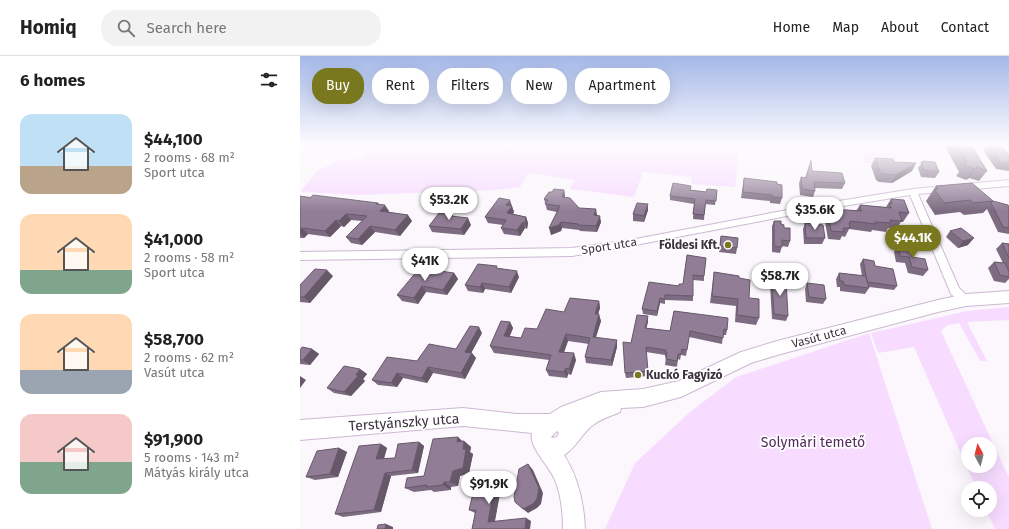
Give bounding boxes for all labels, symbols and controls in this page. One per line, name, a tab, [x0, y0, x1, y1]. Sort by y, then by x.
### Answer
search box	[101, 10, 381, 46]
text: Homiq	[20, 16, 77, 39]
icon: search	[115, 17, 137, 39]
text: Search here	[147, 19, 227, 37]
text: Home	[773, 19, 810, 36]
text: Map	[832, 19, 859, 36]
text: About	[881, 19, 919, 36]
text: Contact	[941, 19, 989, 36]
chip: Buy	[312, 68, 364, 104]
chip: Rent	[372, 68, 429, 104]
chip: Filters	[437, 68, 503, 104]
chip: New	[511, 68, 567, 104]
chip: Apartment	[575, 68, 670, 104]
icon: filters	[258, 69, 280, 91]
text: 6 homes	[20, 70, 85, 91]
text: $44,100	[144, 129, 203, 150]
icon: home	[52, 130, 100, 178]
text: 2 rooms · 68 m²	[144, 150, 235, 165]
text: Sport utca	[144, 165, 205, 180]
pin: $53.2K	[416, 187, 482, 221]
text: $53.2K	[430, 192, 468, 207]
pin: $35.6K	[782, 197, 848, 231]
text: $35.6K	[795, 202, 835, 217]
pin: $44.1K	[880, 225, 946, 259]
text: $41,000	[144, 229, 203, 250]
icon: home	[52, 230, 100, 278]
text: $44.1K	[894, 230, 932, 245]
street label: Sport utca	[580, 235, 638, 257]
place label: Földesi Kft.	[659, 238, 720, 252]
marker: Földesi Kft.	[723, 240, 733, 250]
pin: $41K	[401, 248, 449, 282]
text: 2 rooms · 58 m²	[144, 250, 234, 265]
text: $41K	[411, 253, 439, 268]
pin: $58.7K	[747, 263, 813, 297]
text: Sport utca	[144, 265, 205, 280]
text: $58.7K	[760, 268, 800, 283]
street label: Vasút utca	[790, 323, 848, 351]
text: $58,700	[144, 329, 204, 350]
icon: home	[52, 330, 100, 378]
text: 2 rooms · 62 m²	[144, 350, 234, 365]
text: Vasút utca	[144, 365, 205, 380]
place label: Kuckó Fagyizó	[646, 368, 723, 382]
marker: Kuckó Fagyizó	[633, 370, 643, 380]
street label: Terstyánszky utca	[348, 410, 460, 435]
text: $91,900	[144, 429, 203, 450]
icon: home	[52, 430, 100, 478]
park label: Solymári temető	[761, 434, 865, 451]
north arrow	[961, 437, 997, 473]
map controls	[961, 437, 997, 517]
text: 5 rooms · 143 m²	[144, 450, 240, 465]
text: Mátyás király utca	[144, 465, 249, 480]
pin: $91.9K	[456, 471, 522, 505]
text: $91.9K	[470, 476, 508, 491]
button: locate	[961, 481, 997, 517]

